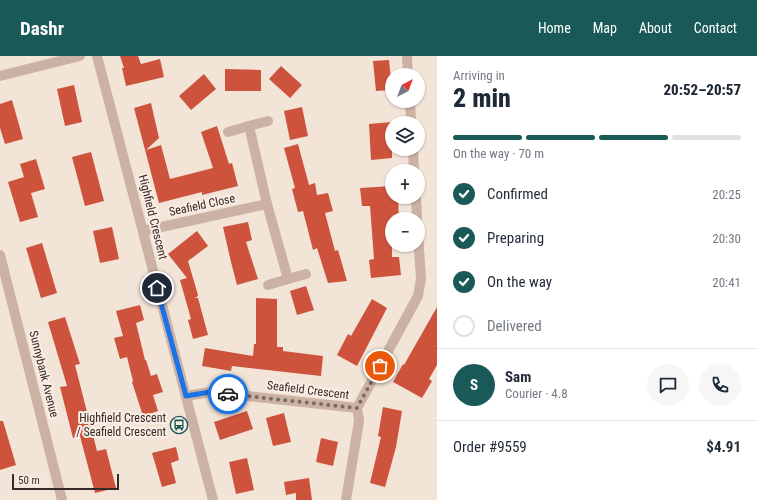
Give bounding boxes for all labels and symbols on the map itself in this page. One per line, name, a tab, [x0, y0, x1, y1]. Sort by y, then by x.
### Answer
north arrow	[385, 68, 425, 108]
street label: Highfield Crescent	[136, 173, 170, 261]
street label: Seafield Close	[168, 191, 237, 219]
pin	[140, 271, 174, 305]
street label: Sunnybank Avenue	[26, 329, 62, 419]
pin	[363, 349, 397, 383]
courier	[208, 374, 248, 414]
street label: Seafield Crescent	[266, 378, 350, 402]
place label: Highfield Crescent / Seafield Crescent	[76, 411, 166, 439]
bus stop icon: Highfield Crescent / Seafield Crescent	[169, 415, 189, 435]
scale bar	[12, 472, 119, 491]

